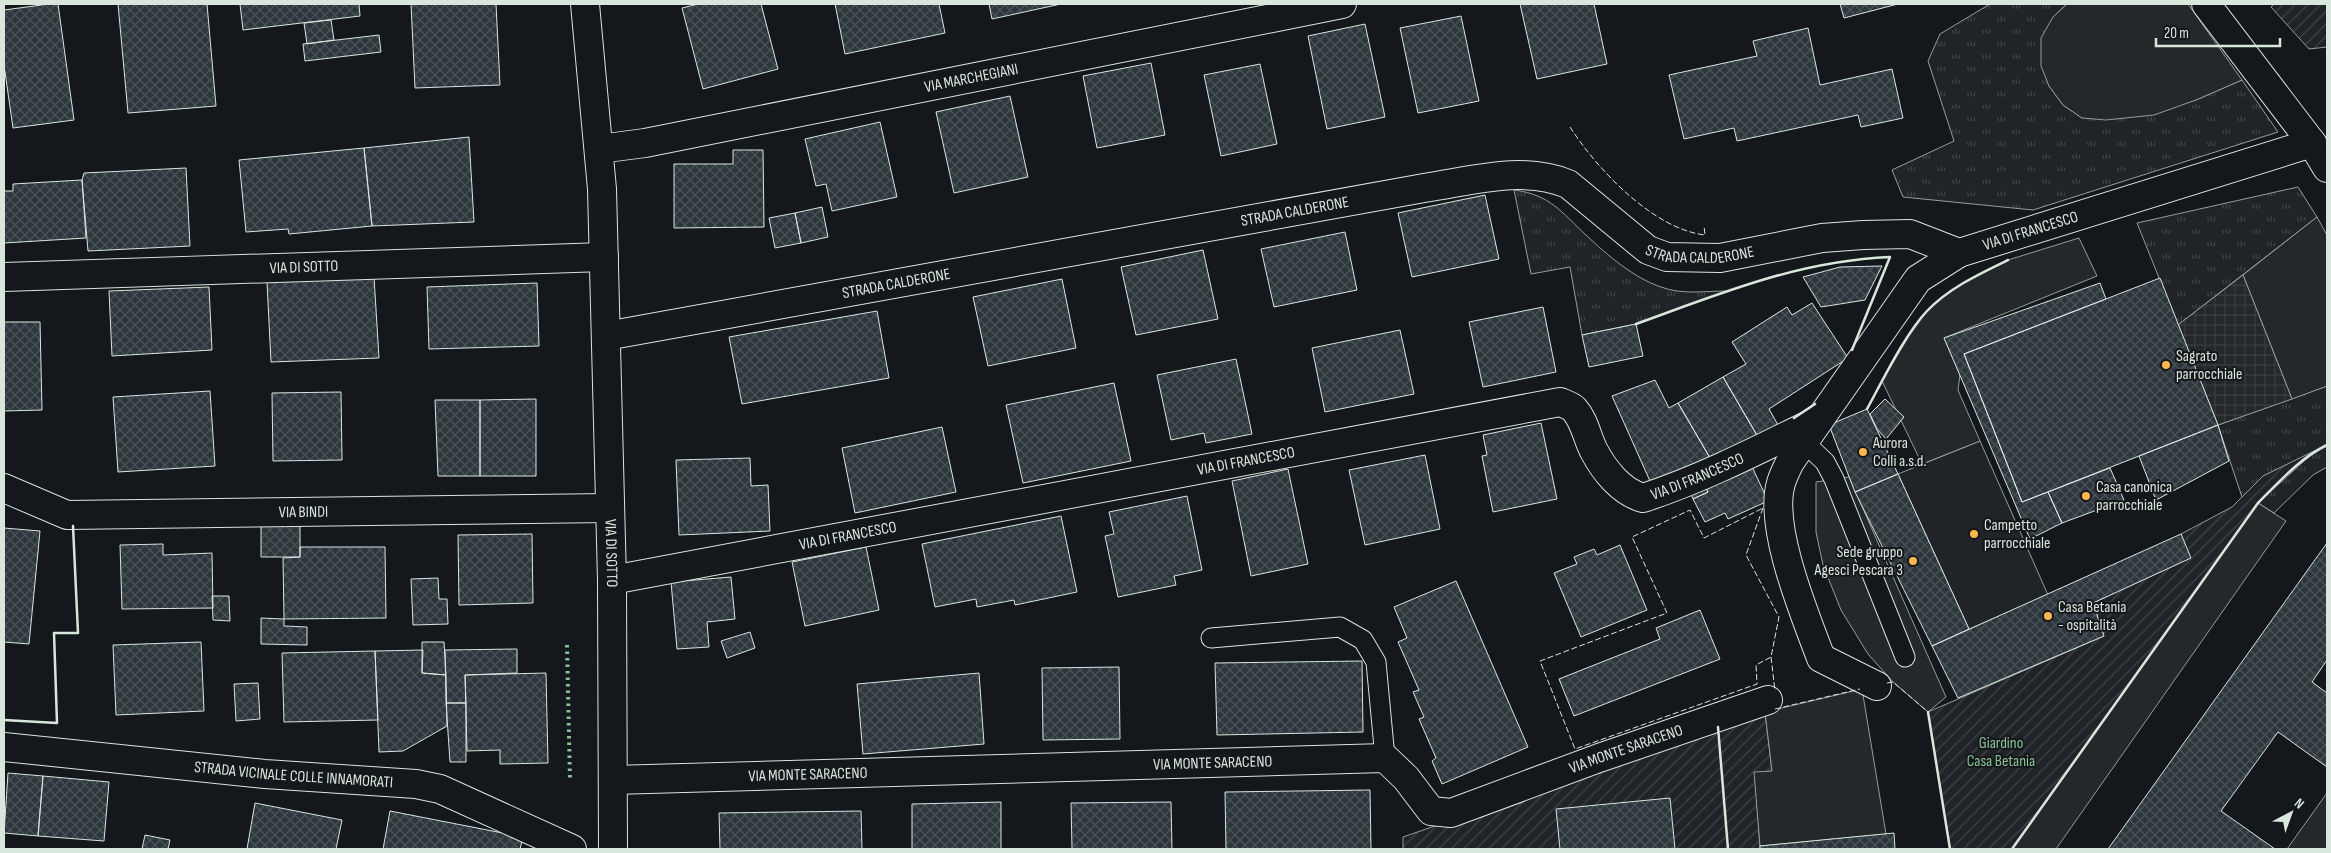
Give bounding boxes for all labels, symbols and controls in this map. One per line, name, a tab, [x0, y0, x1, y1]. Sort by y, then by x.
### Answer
scale bar	[2156, 15, 2280, 47]
text: 20 m	[2164, 24, 2189, 43]
street label: VIA MARCHEGIANI	[923, 59, 1020, 97]
street label: STRADA CALDERONE	[1239, 192, 1350, 230]
street label: VIA DI FRANCESCO	[1980, 207, 2081, 255]
street label: STRADA CALDERONE	[1643, 240, 1756, 268]
street label: VIA DI SOTTO	[269, 256, 339, 278]
street label: STRADA CALDERONE	[841, 264, 952, 303]
place label: Sagrato parrocchiale	[2176, 347, 2242, 384]
marker: Sagrato parrocchiale	[2160, 359, 2172, 371]
place label: Aurora Colli a.s.d.	[1872, 434, 1927, 471]
street label: VIA DI FRANCESCO	[1196, 442, 1296, 479]
marker: Aurora Colli a.s.d.	[1857, 446, 1869, 458]
street label: VIA DI FRANCESCO	[1648, 449, 1747, 504]
place label: Casa canonica parrocchiale	[2096, 478, 2172, 515]
marker: Casa canonica parrocchiale	[2080, 490, 2092, 502]
street label: VIA BINDI	[279, 502, 328, 522]
place label: Campetto parrocchiale	[1984, 516, 2050, 553]
street label: VIA DI FRANCESCO	[798, 517, 898, 554]
street label: VIA DI SOTTO	[601, 519, 622, 588]
marker: Campetto parrocchiale	[1968, 528, 1980, 540]
place label: Sede gruppo Agesci Pescara 3	[1813, 543, 1903, 580]
marker: Sede gruppo Agesci Pescara 3	[1907, 555, 1919, 567]
place label: Casa Betania - ospitalità	[2058, 598, 2126, 635]
marker: Casa Betania - ospitalità	[2042, 610, 2054, 622]
street label: VIA MONTE SARACENO	[1566, 720, 1685, 778]
park label: Giardino Casa Betania	[1967, 734, 2035, 771]
street label: VIA MONTE SARACENO	[1153, 752, 1273, 774]
street label: STRADA VICINALE COLLE INNAMORATI	[193, 757, 394, 792]
street label: VIA MONTE SARACENO	[748, 763, 868, 786]
north arrow	[2266, 788, 2316, 838]
text: N	[2291, 795, 2308, 812]

